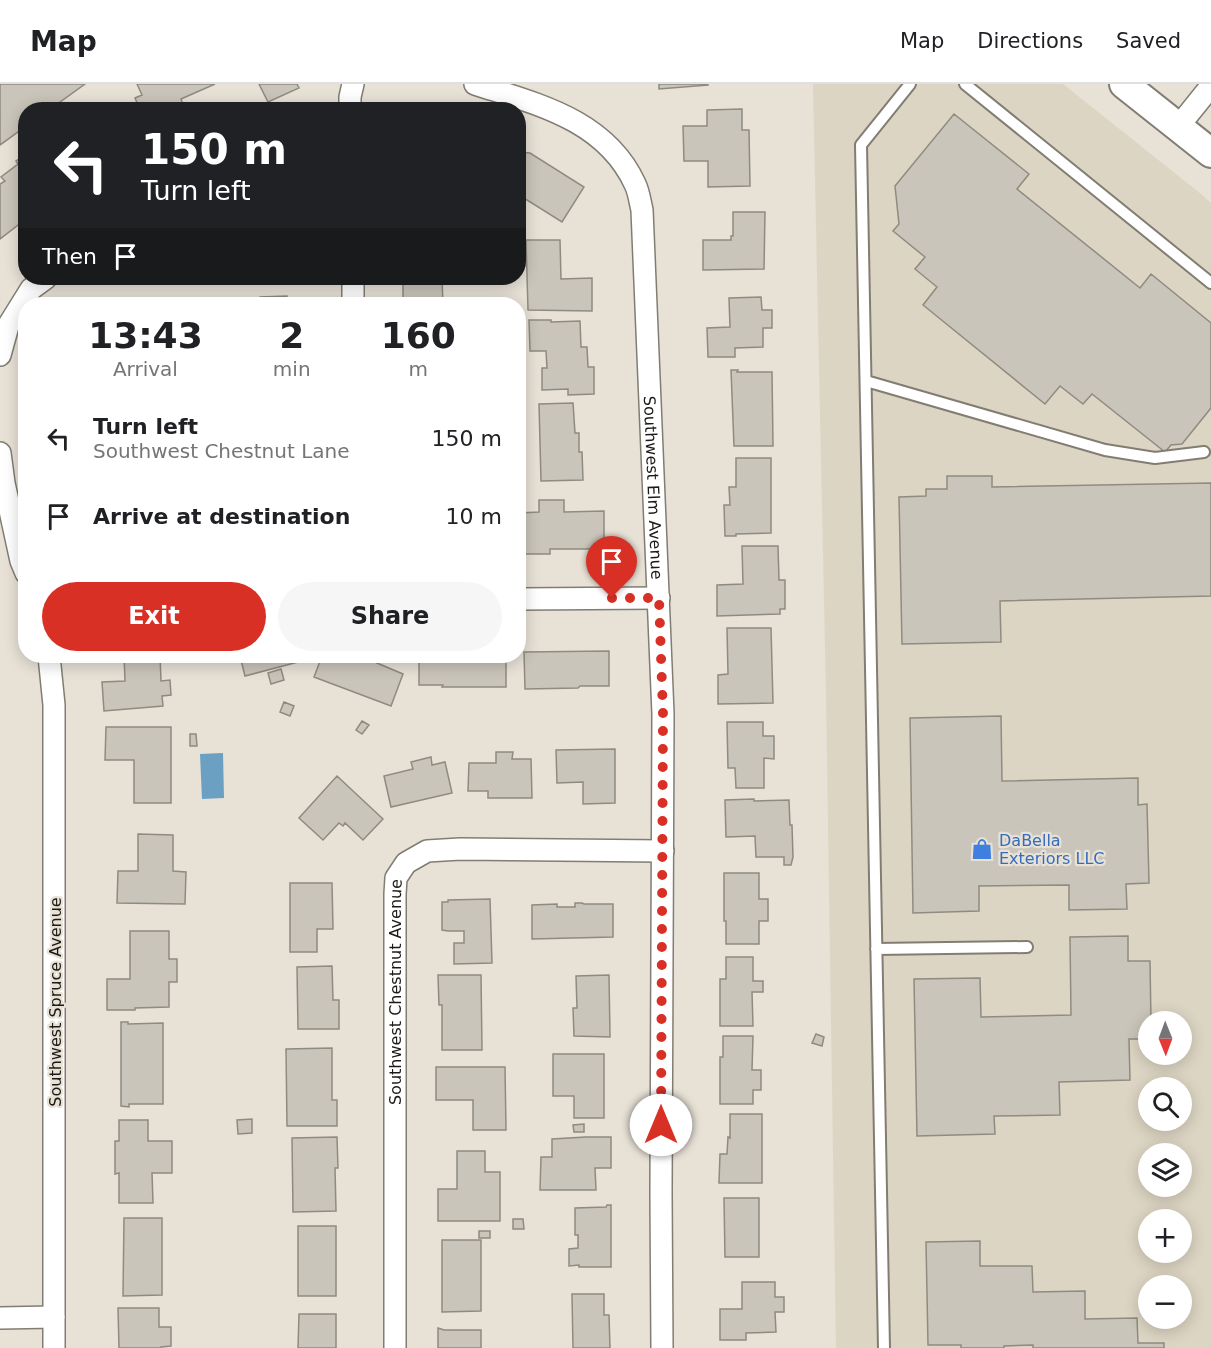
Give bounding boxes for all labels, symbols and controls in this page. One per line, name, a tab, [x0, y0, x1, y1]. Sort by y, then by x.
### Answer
text: Map	[30, 25, 97, 58]
text: Map	[900, 29, 944, 53]
text: Directions	[977, 29, 1083, 53]
text: Saved	[1116, 29, 1181, 53]
text: 150 m	[141, 125, 287, 174]
icon: left	[42, 126, 120, 204]
text: Turn left	[141, 175, 251, 206]
icon: arrive	[109, 240, 142, 273]
text: Then	[42, 244, 97, 269]
text: 13:43	[88, 315, 203, 356]
text: 2	[279, 315, 304, 356]
text: 160	[381, 315, 456, 356]
text: Arrival	[113, 357, 178, 381]
text: min	[273, 357, 311, 381]
text: m	[409, 357, 428, 381]
street label: Southwest Elm Avenue	[640, 395, 666, 580]
text: Turn left	[93, 414, 198, 439]
icon: left	[42, 422, 75, 455]
text: 150 m	[432, 426, 502, 451]
text: Southwest Chestnut Lane	[93, 439, 350, 463]
icon: arrive	[42, 500, 75, 533]
text: Arrive at destination	[93, 504, 350, 529]
text: 10 m	[446, 504, 502, 529]
pin	[586, 536, 637, 598]
icon: arrive	[595, 545, 628, 578]
button: Exit	[42, 582, 266, 651]
button: Share	[278, 582, 502, 651]
place label: DaBella Exteriors LLC	[999, 831, 1105, 868]
shop icon: DaBella Exteriors LLC	[970, 837, 994, 861]
street label: Southwest Chestnut Avenue	[386, 878, 406, 1105]
street label: Southwest Spruce Avenue	[46, 897, 65, 1107]
north arrow	[1138, 1011, 1192, 1065]
map controls	[1138, 1011, 1192, 1329]
button: search	[1138, 1077, 1192, 1131]
position arrow	[629, 1093, 693, 1157]
button: layers	[1138, 1143, 1192, 1197]
button: +	[1138, 1209, 1192, 1263]
button: −	[1138, 1275, 1192, 1329]

